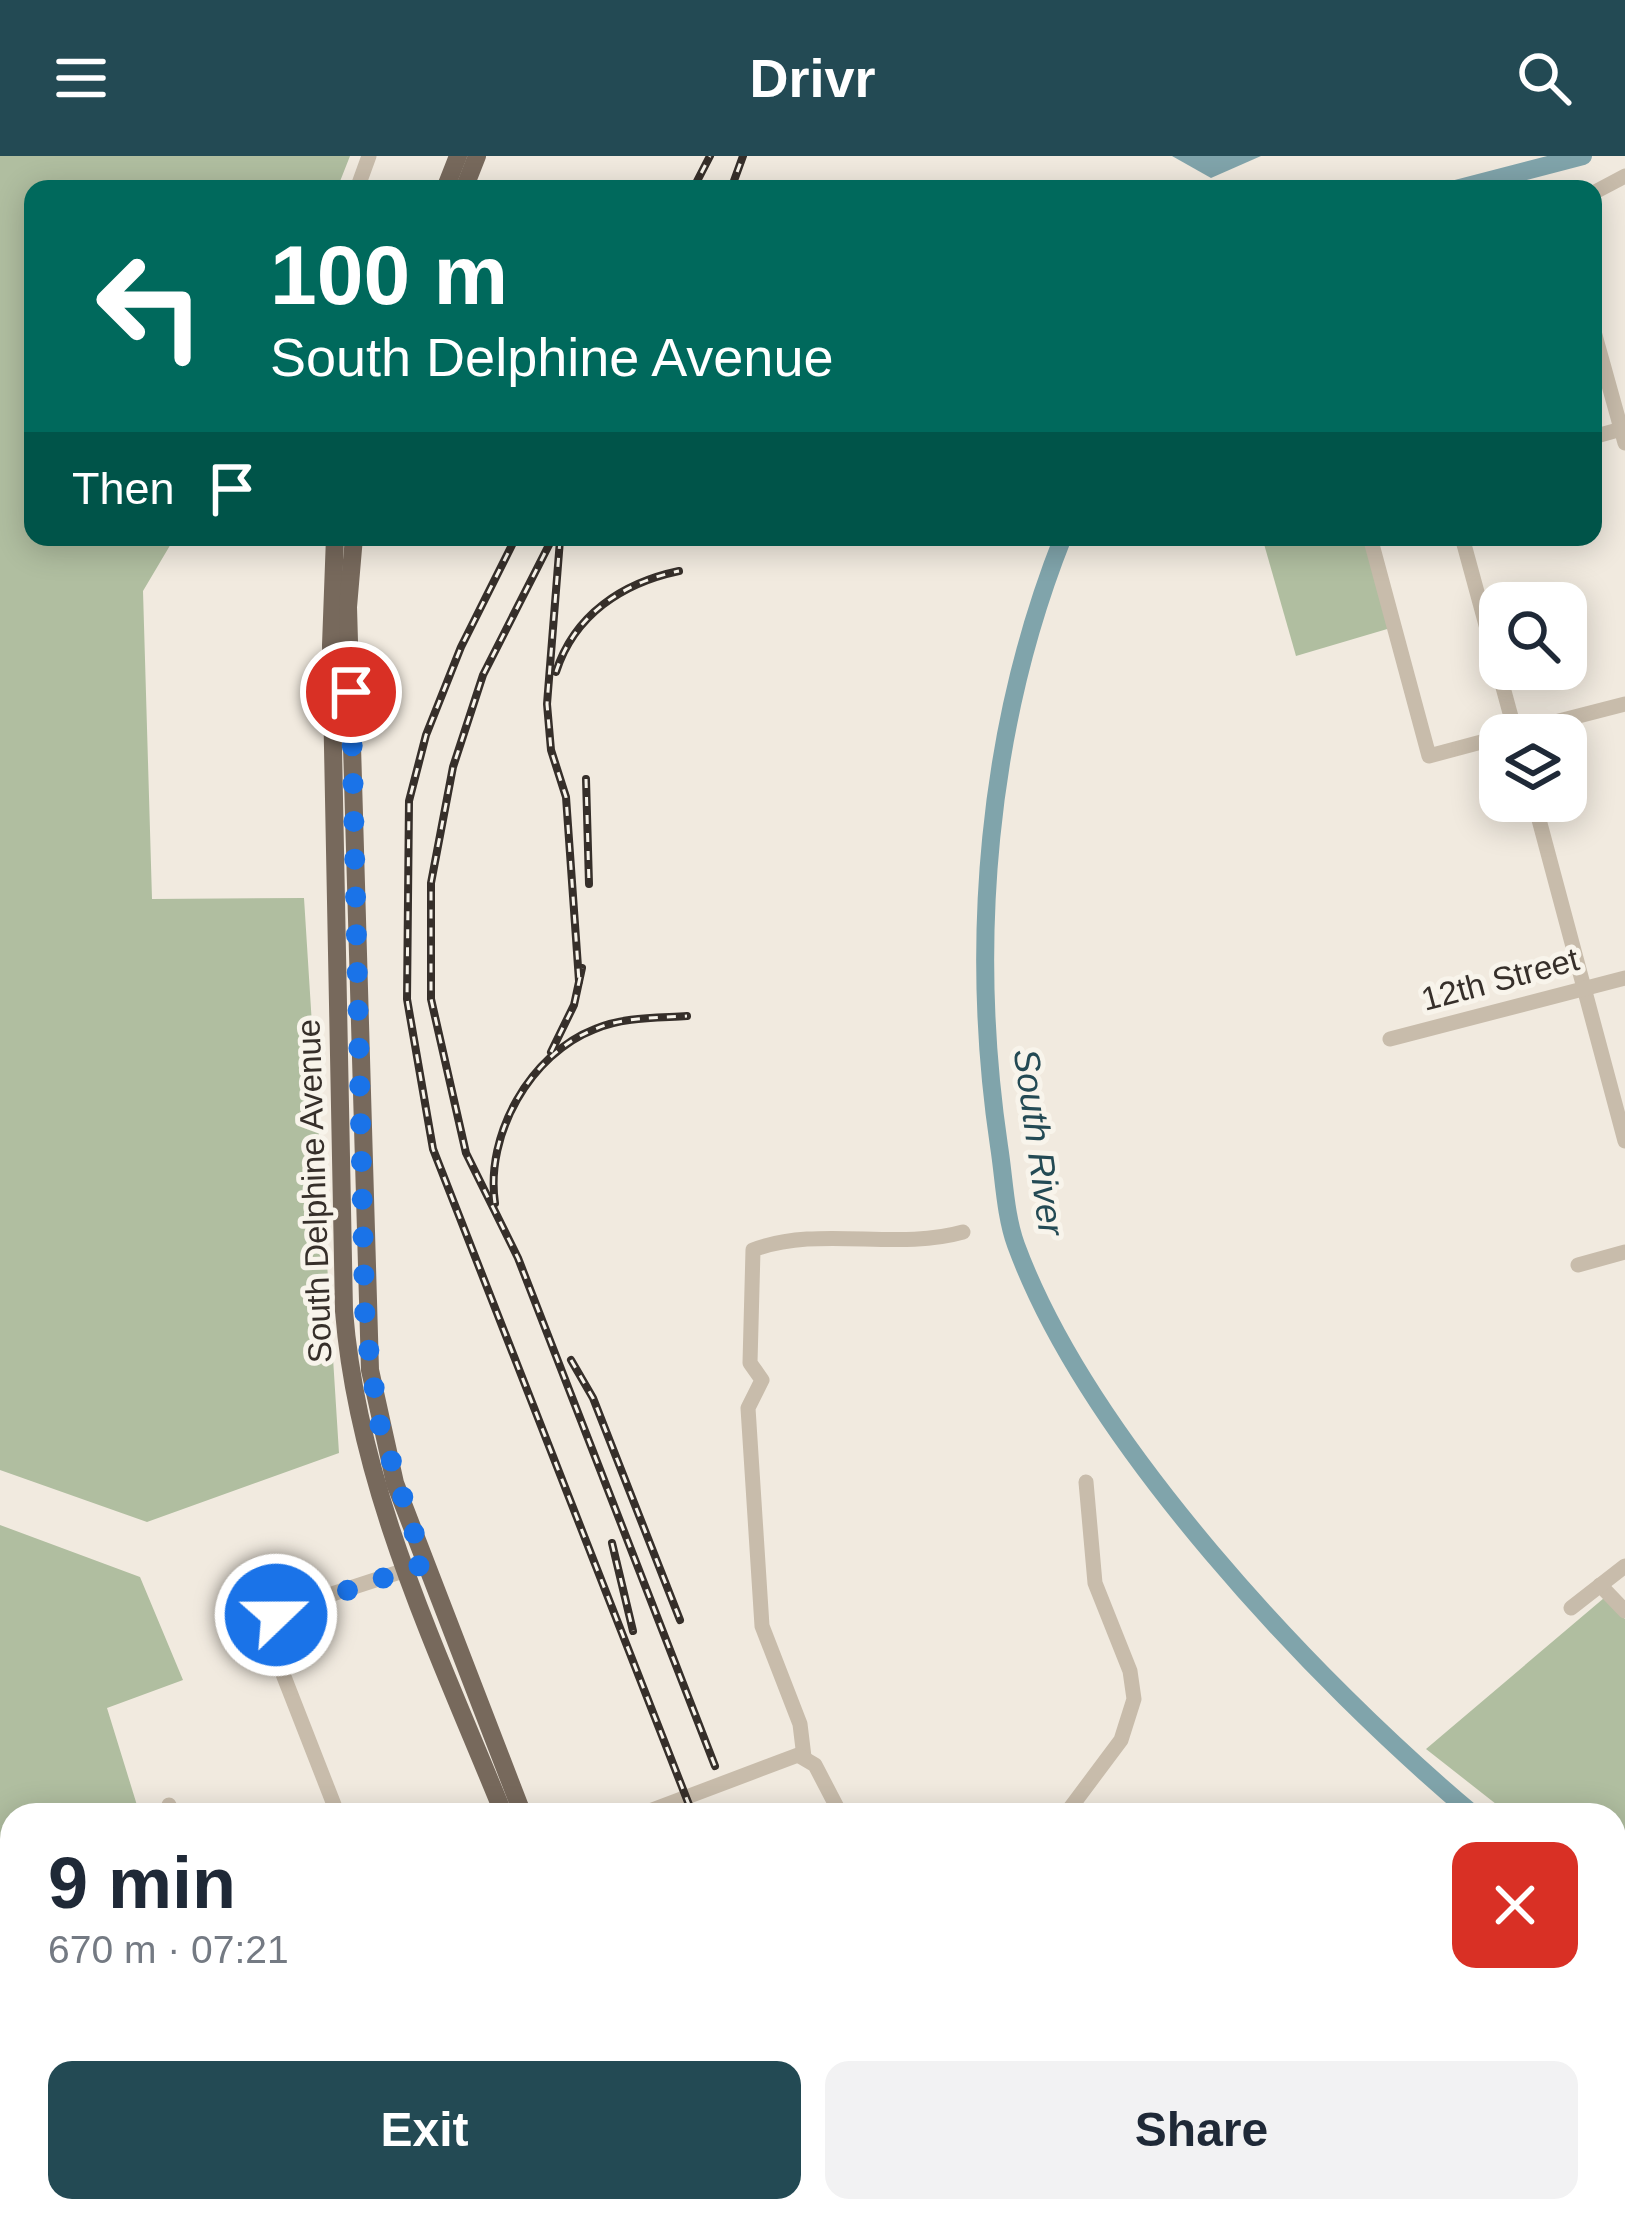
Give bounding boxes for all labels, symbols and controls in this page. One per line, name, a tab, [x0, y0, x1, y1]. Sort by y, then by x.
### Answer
icon: menu	[48, 45, 114, 111]
icon: search	[1511, 45, 1577, 111]
text: Drivr	[749, 48, 876, 108]
icon: left	[72, 228, 228, 384]
text: 100 m	[270, 228, 508, 322]
text: South Delphine Avenue	[270, 327, 833, 387]
icon: arrive	[199, 456, 265, 522]
text: Then	[72, 463, 175, 514]
map controls	[1479, 582, 1587, 822]
button: search	[1479, 582, 1587, 690]
pin	[300, 641, 402, 743]
icon: arrive	[318, 659, 384, 725]
button: layers	[1479, 714, 1587, 822]
street label: 12th Street	[1417, 940, 1583, 1018]
street label: South Delphine Avenue	[290, 1018, 338, 1364]
water label: South River	[1006, 1046, 1073, 1240]
position arrow	[213, 1552, 339, 1678]
button: close	[1452, 1842, 1578, 1968]
text: 9 min	[48, 1843, 236, 1923]
text: 670 m · 07:21	[48, 1928, 289, 1971]
button: Exit	[48, 2061, 801, 2199]
button: Share	[825, 2061, 1578, 2199]

